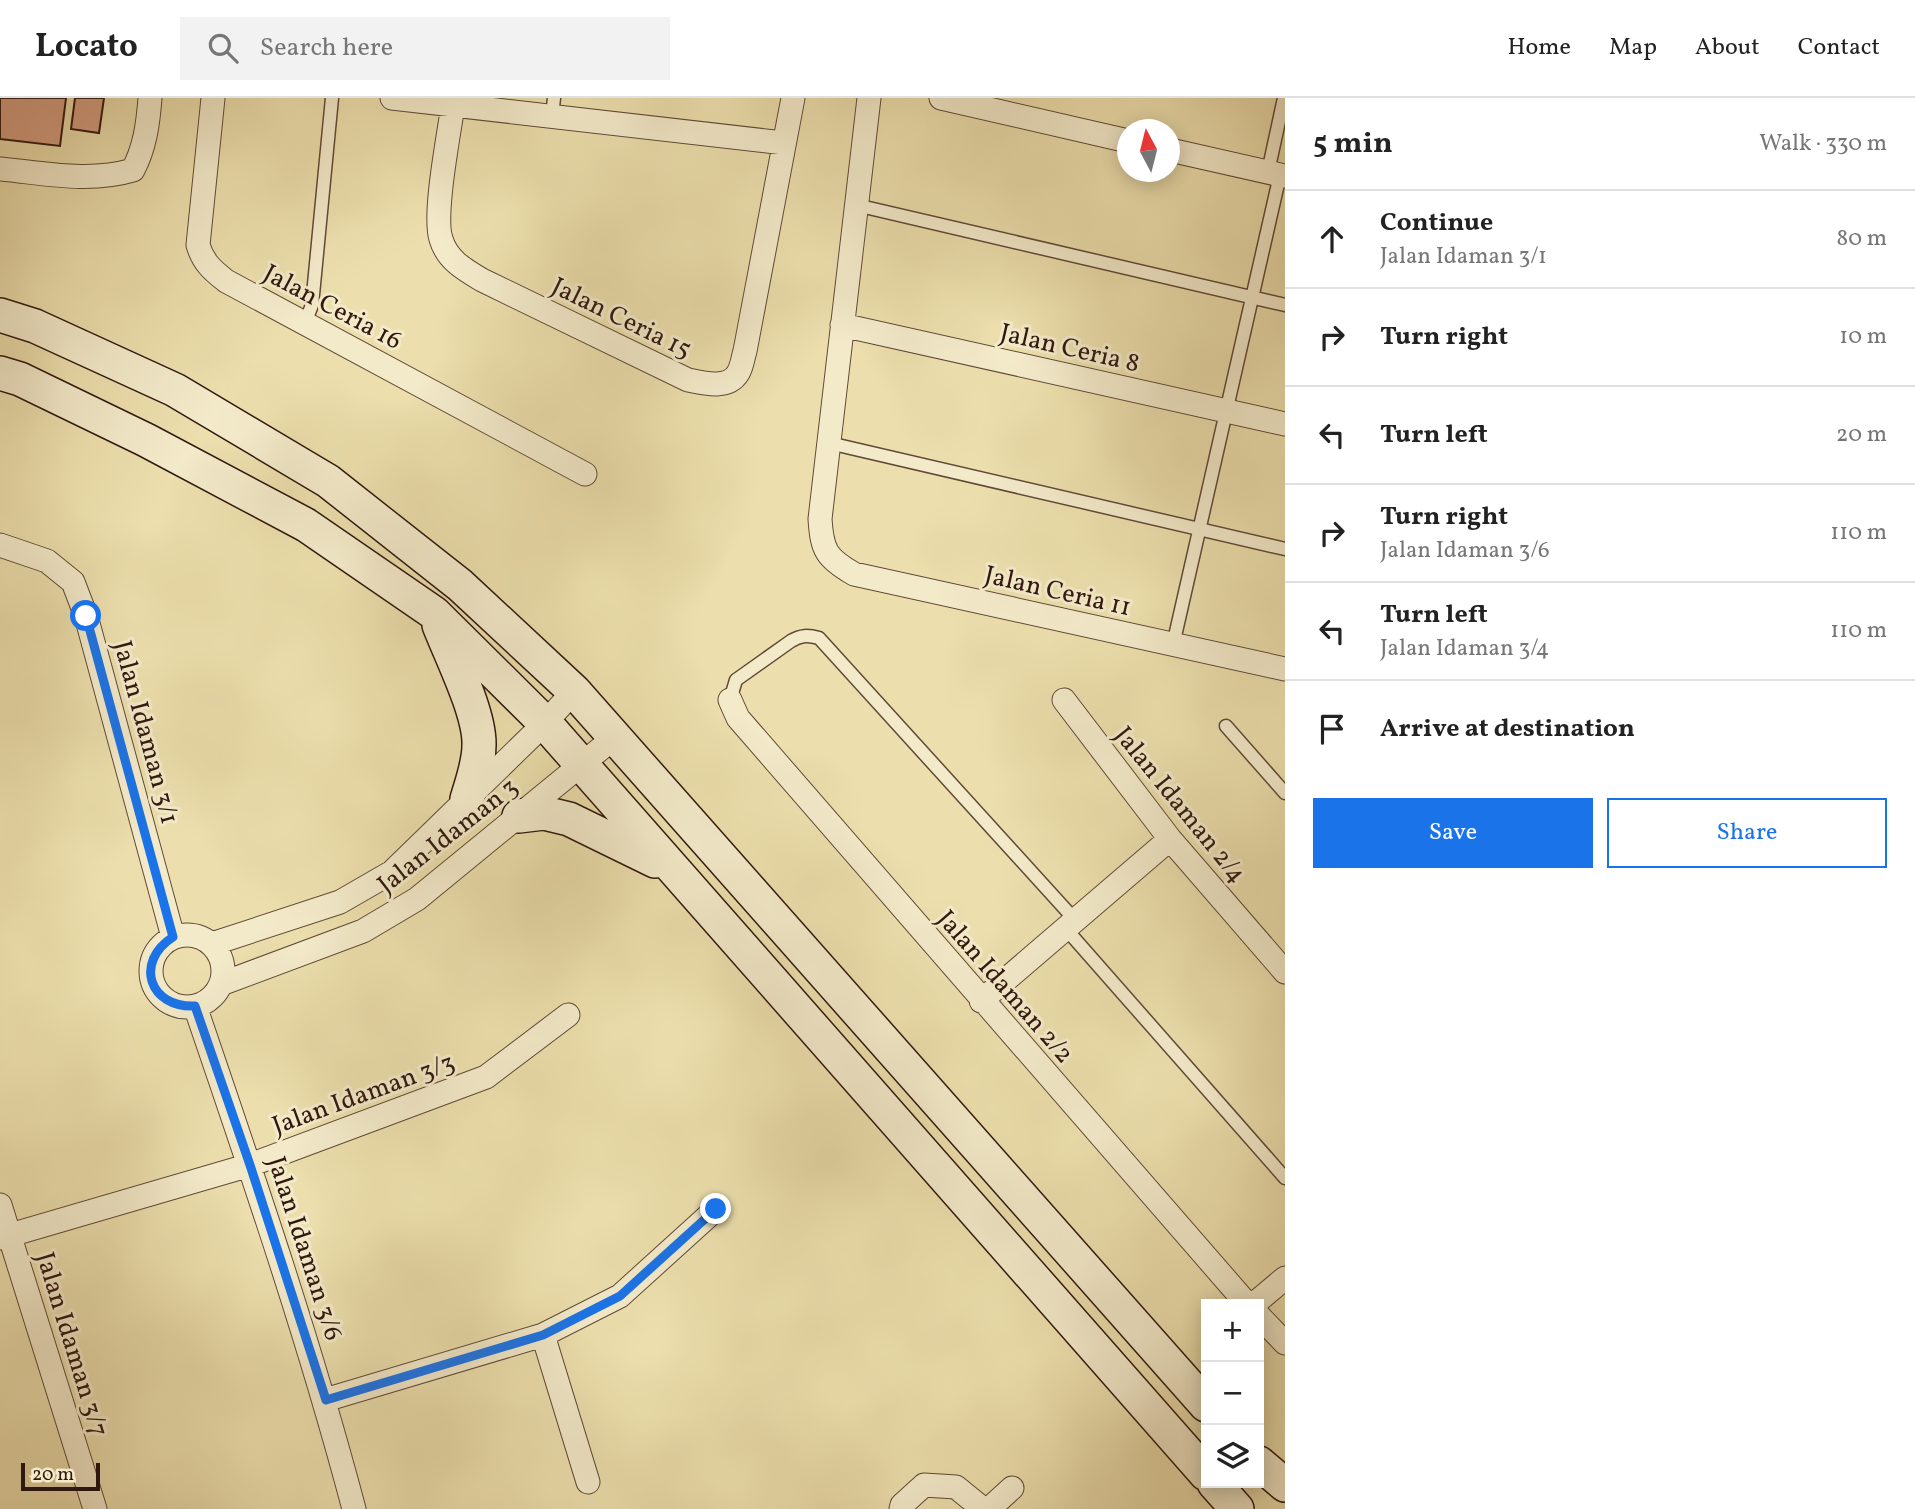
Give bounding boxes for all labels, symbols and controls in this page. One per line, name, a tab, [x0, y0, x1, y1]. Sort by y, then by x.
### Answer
search box	[180, 17, 670, 80]
text: Locato	[35, 25, 138, 71]
icon: search	[204, 29, 242, 67]
text: Search here	[260, 30, 393, 66]
text: Home	[1507, 31, 1571, 65]
text: Map	[1609, 31, 1657, 65]
text: About	[1695, 31, 1760, 65]
text: Contact	[1798, 31, 1880, 65]
north arrow	[1117, 119, 1180, 182]
text: 5 min	[1313, 123, 1393, 165]
text: Walk · 330 m	[1759, 128, 1887, 160]
text: Continue	[1380, 205, 1493, 241]
icon: ahead	[1313, 220, 1351, 258]
text: 80 m	[1837, 223, 1887, 255]
text: Jalan Idaman 3/1	[1380, 241, 1547, 273]
street label: Jalan Ceria 16	[256, 256, 408, 359]
street label: Jalan Ceria 15	[545, 269, 697, 368]
street label: Jalan Ceria 8	[996, 315, 1143, 382]
icon: right	[1313, 318, 1351, 356]
text: Turn right	[1380, 319, 1508, 355]
text: 10 m	[1839, 321, 1887, 353]
icon: left	[1313, 416, 1351, 454]
text: Turn left	[1380, 417, 1488, 453]
text: 20 m	[1836, 419, 1887, 451]
text: Turn right	[1380, 499, 1508, 535]
icon: right	[1313, 514, 1351, 552]
text: 110 m	[1830, 517, 1887, 549]
text: Jalan Idaman 3/6	[1380, 535, 1550, 567]
street label: Jalan Ceria 11	[981, 558, 1134, 626]
text: Turn left	[1380, 597, 1488, 633]
route start	[70, 600, 101, 631]
icon: left	[1313, 612, 1351, 650]
text: 110 m	[1830, 615, 1887, 647]
text: Jalan Idaman 3/4	[1380, 633, 1549, 665]
street label: Jalan Idaman 3/1	[103, 637, 187, 828]
icon: arrive	[1313, 710, 1351, 748]
text: Arrive at destination	[1380, 711, 1635, 747]
street label: Jalan Idaman 2/4	[1105, 719, 1254, 891]
street label: Jalan Idaman 3	[370, 770, 526, 903]
button: Save	[1313, 798, 1593, 868]
button: Share	[1607, 798, 1887, 868]
street label: Jalan Idaman 2/2	[928, 903, 1081, 1072]
street label: Jalan Idaman 3/3	[267, 1045, 460, 1145]
street label: Jalan Idaman 3/6	[257, 1152, 351, 1345]
route end	[700, 1193, 731, 1224]
street label: Jalan Idaman 3/7	[26, 1248, 116, 1441]
map controls	[1201, 1299, 1264, 1488]
button: +	[1201, 1299, 1264, 1362]
button: −	[1201, 1362, 1264, 1425]
button: layers	[1201, 1425, 1264, 1488]
scale bar	[21, 1460, 100, 1492]
text: 20 m	[32, 1462, 74, 1488]

